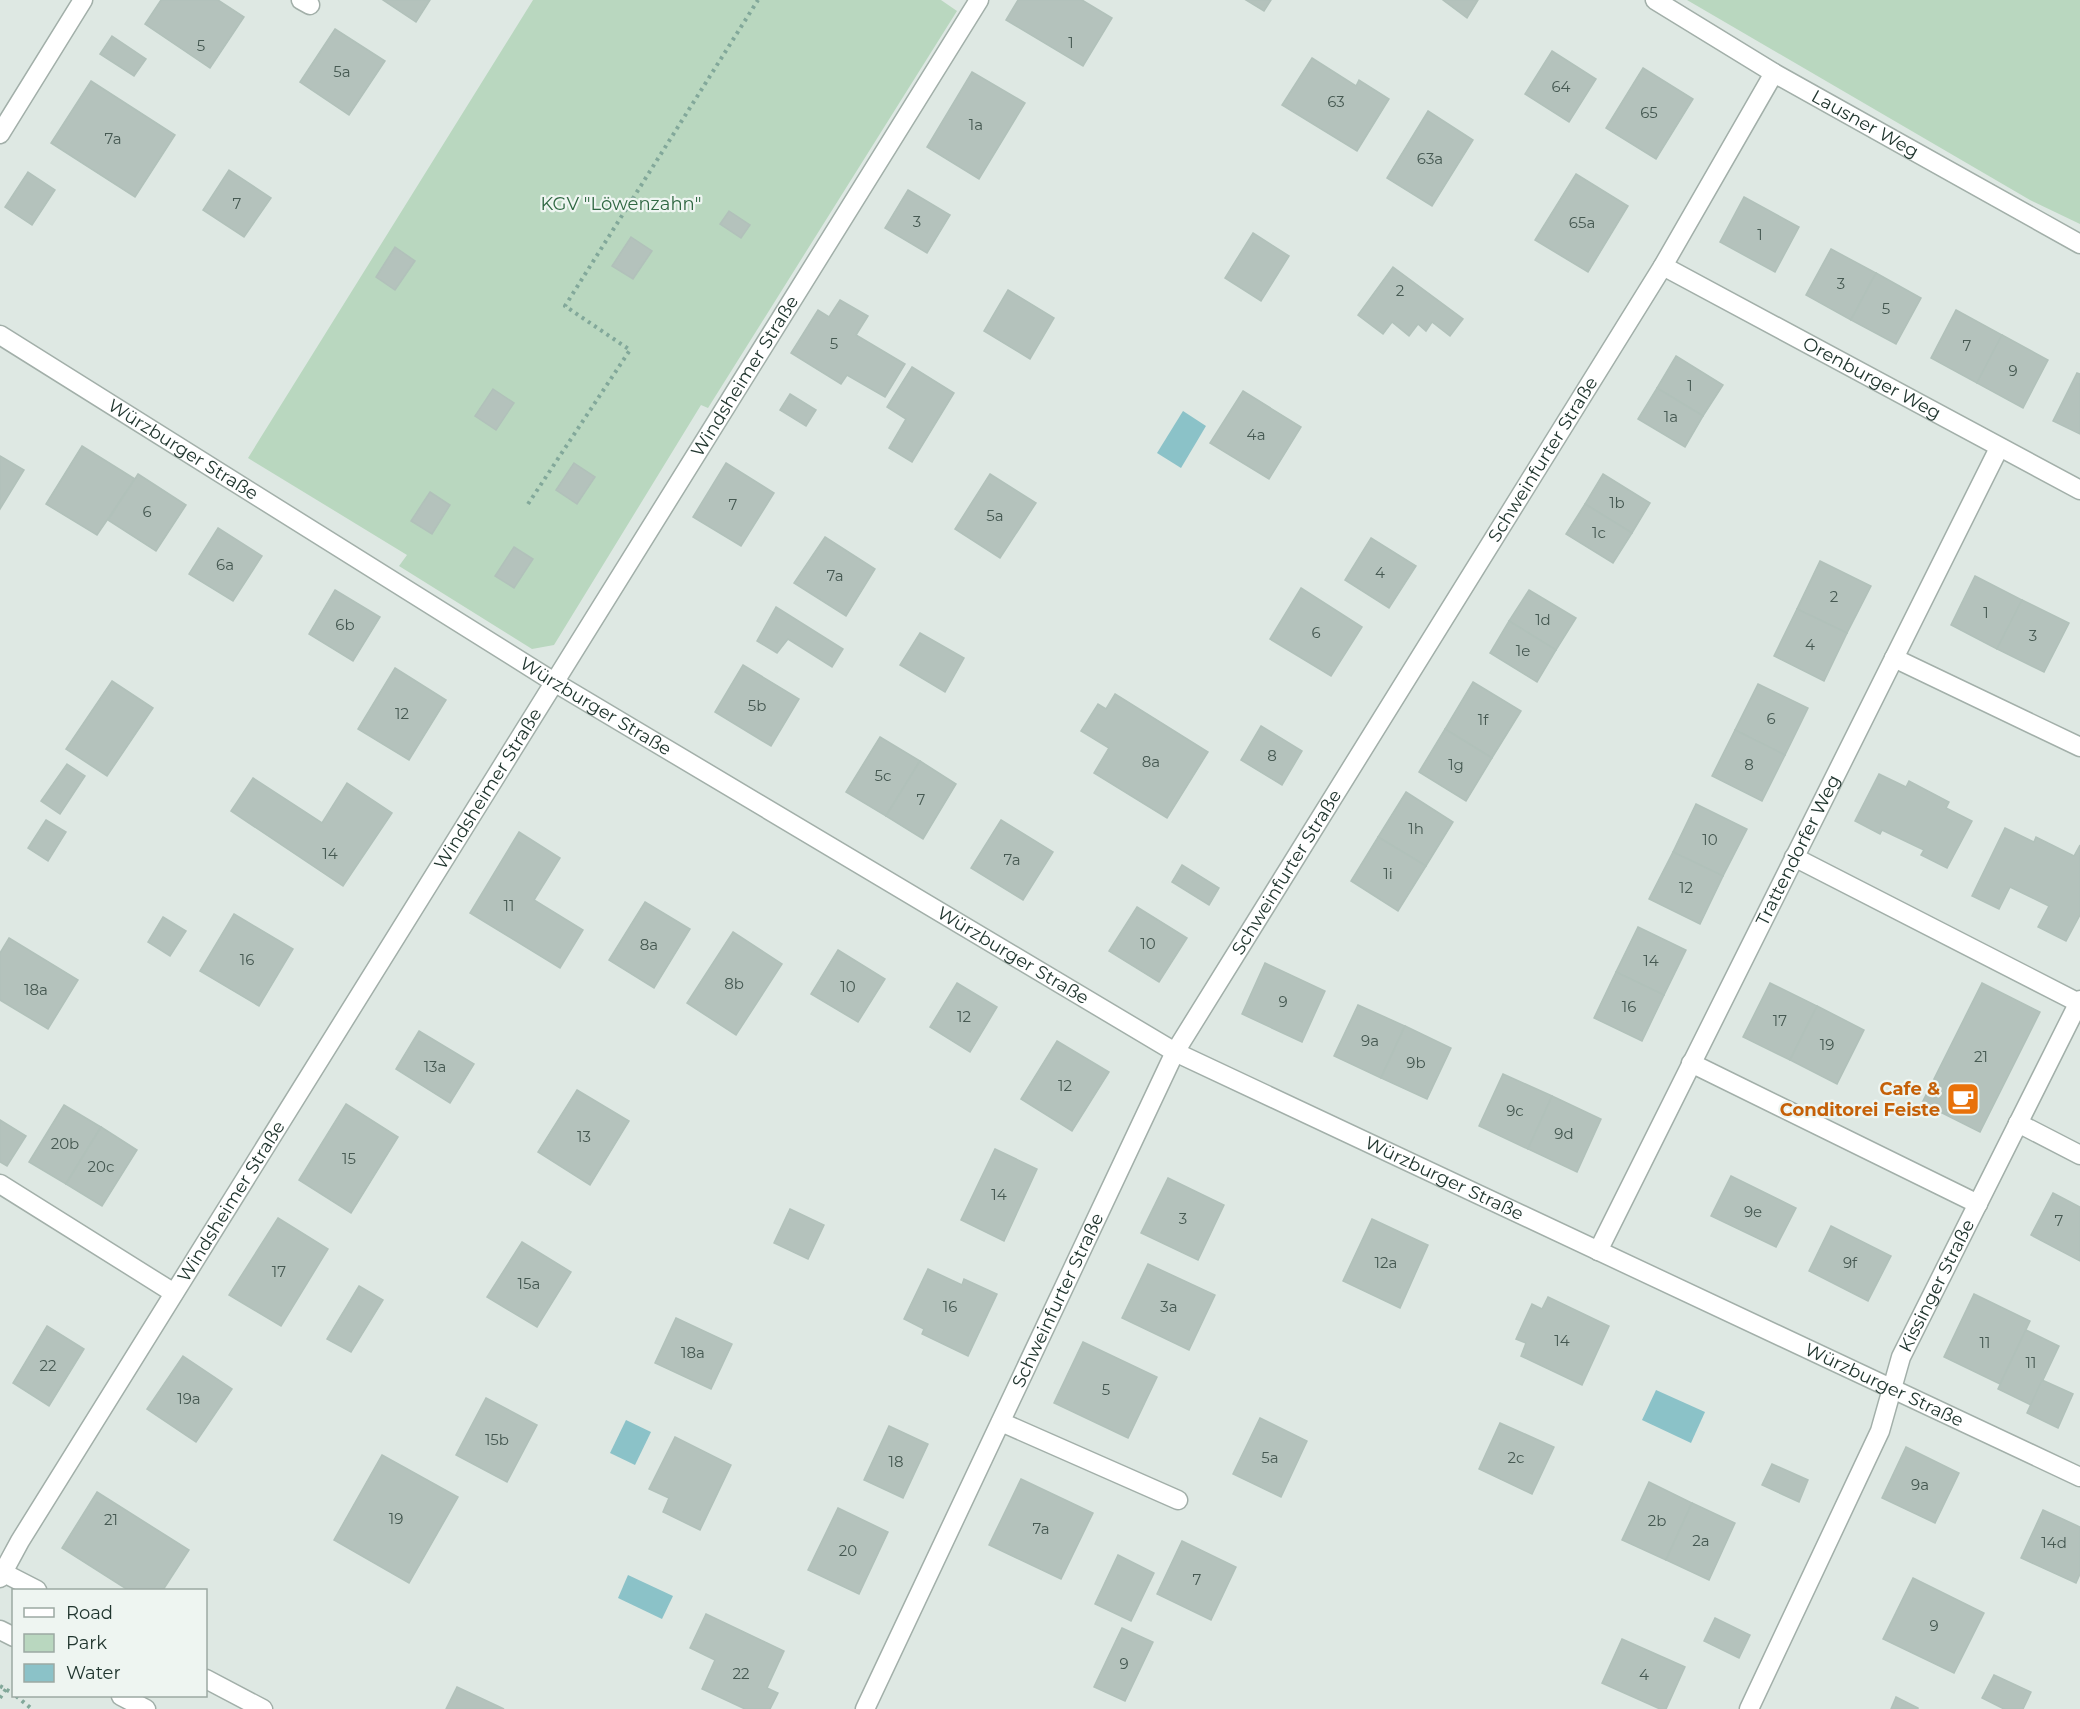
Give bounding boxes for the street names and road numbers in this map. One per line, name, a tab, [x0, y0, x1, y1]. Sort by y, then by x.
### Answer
street label: Lausner Weg	[1808, 85, 1923, 163]
street label: Windsheimer Straße	[686, 291, 803, 461]
street label: Orenburger Weg	[1799, 332, 1945, 424]
street label: Schweinfurter Straße	[1483, 373, 1603, 546]
street label: Würzburger Straße	[104, 394, 262, 505]
street label: Würzburger Straße	[516, 652, 675, 760]
street label: Windsheimer Straße	[430, 704, 547, 874]
street label: Trattendorfer Weg	[1751, 771, 1845, 929]
street label: Schweinfurter Straße	[1227, 785, 1346, 959]
street label: Würzburger Straße	[933, 902, 1093, 1009]
street label: Windsheimer Straße	[173, 1117, 290, 1286]
street label: Würzburger Straße	[1361, 1132, 1527, 1225]
street label: Schweinfurter Straße	[1007, 1209, 1109, 1391]
street label: Kissinger Straße	[1894, 1215, 1979, 1356]
street label: Würzburger Straße	[1801, 1338, 1967, 1432]

